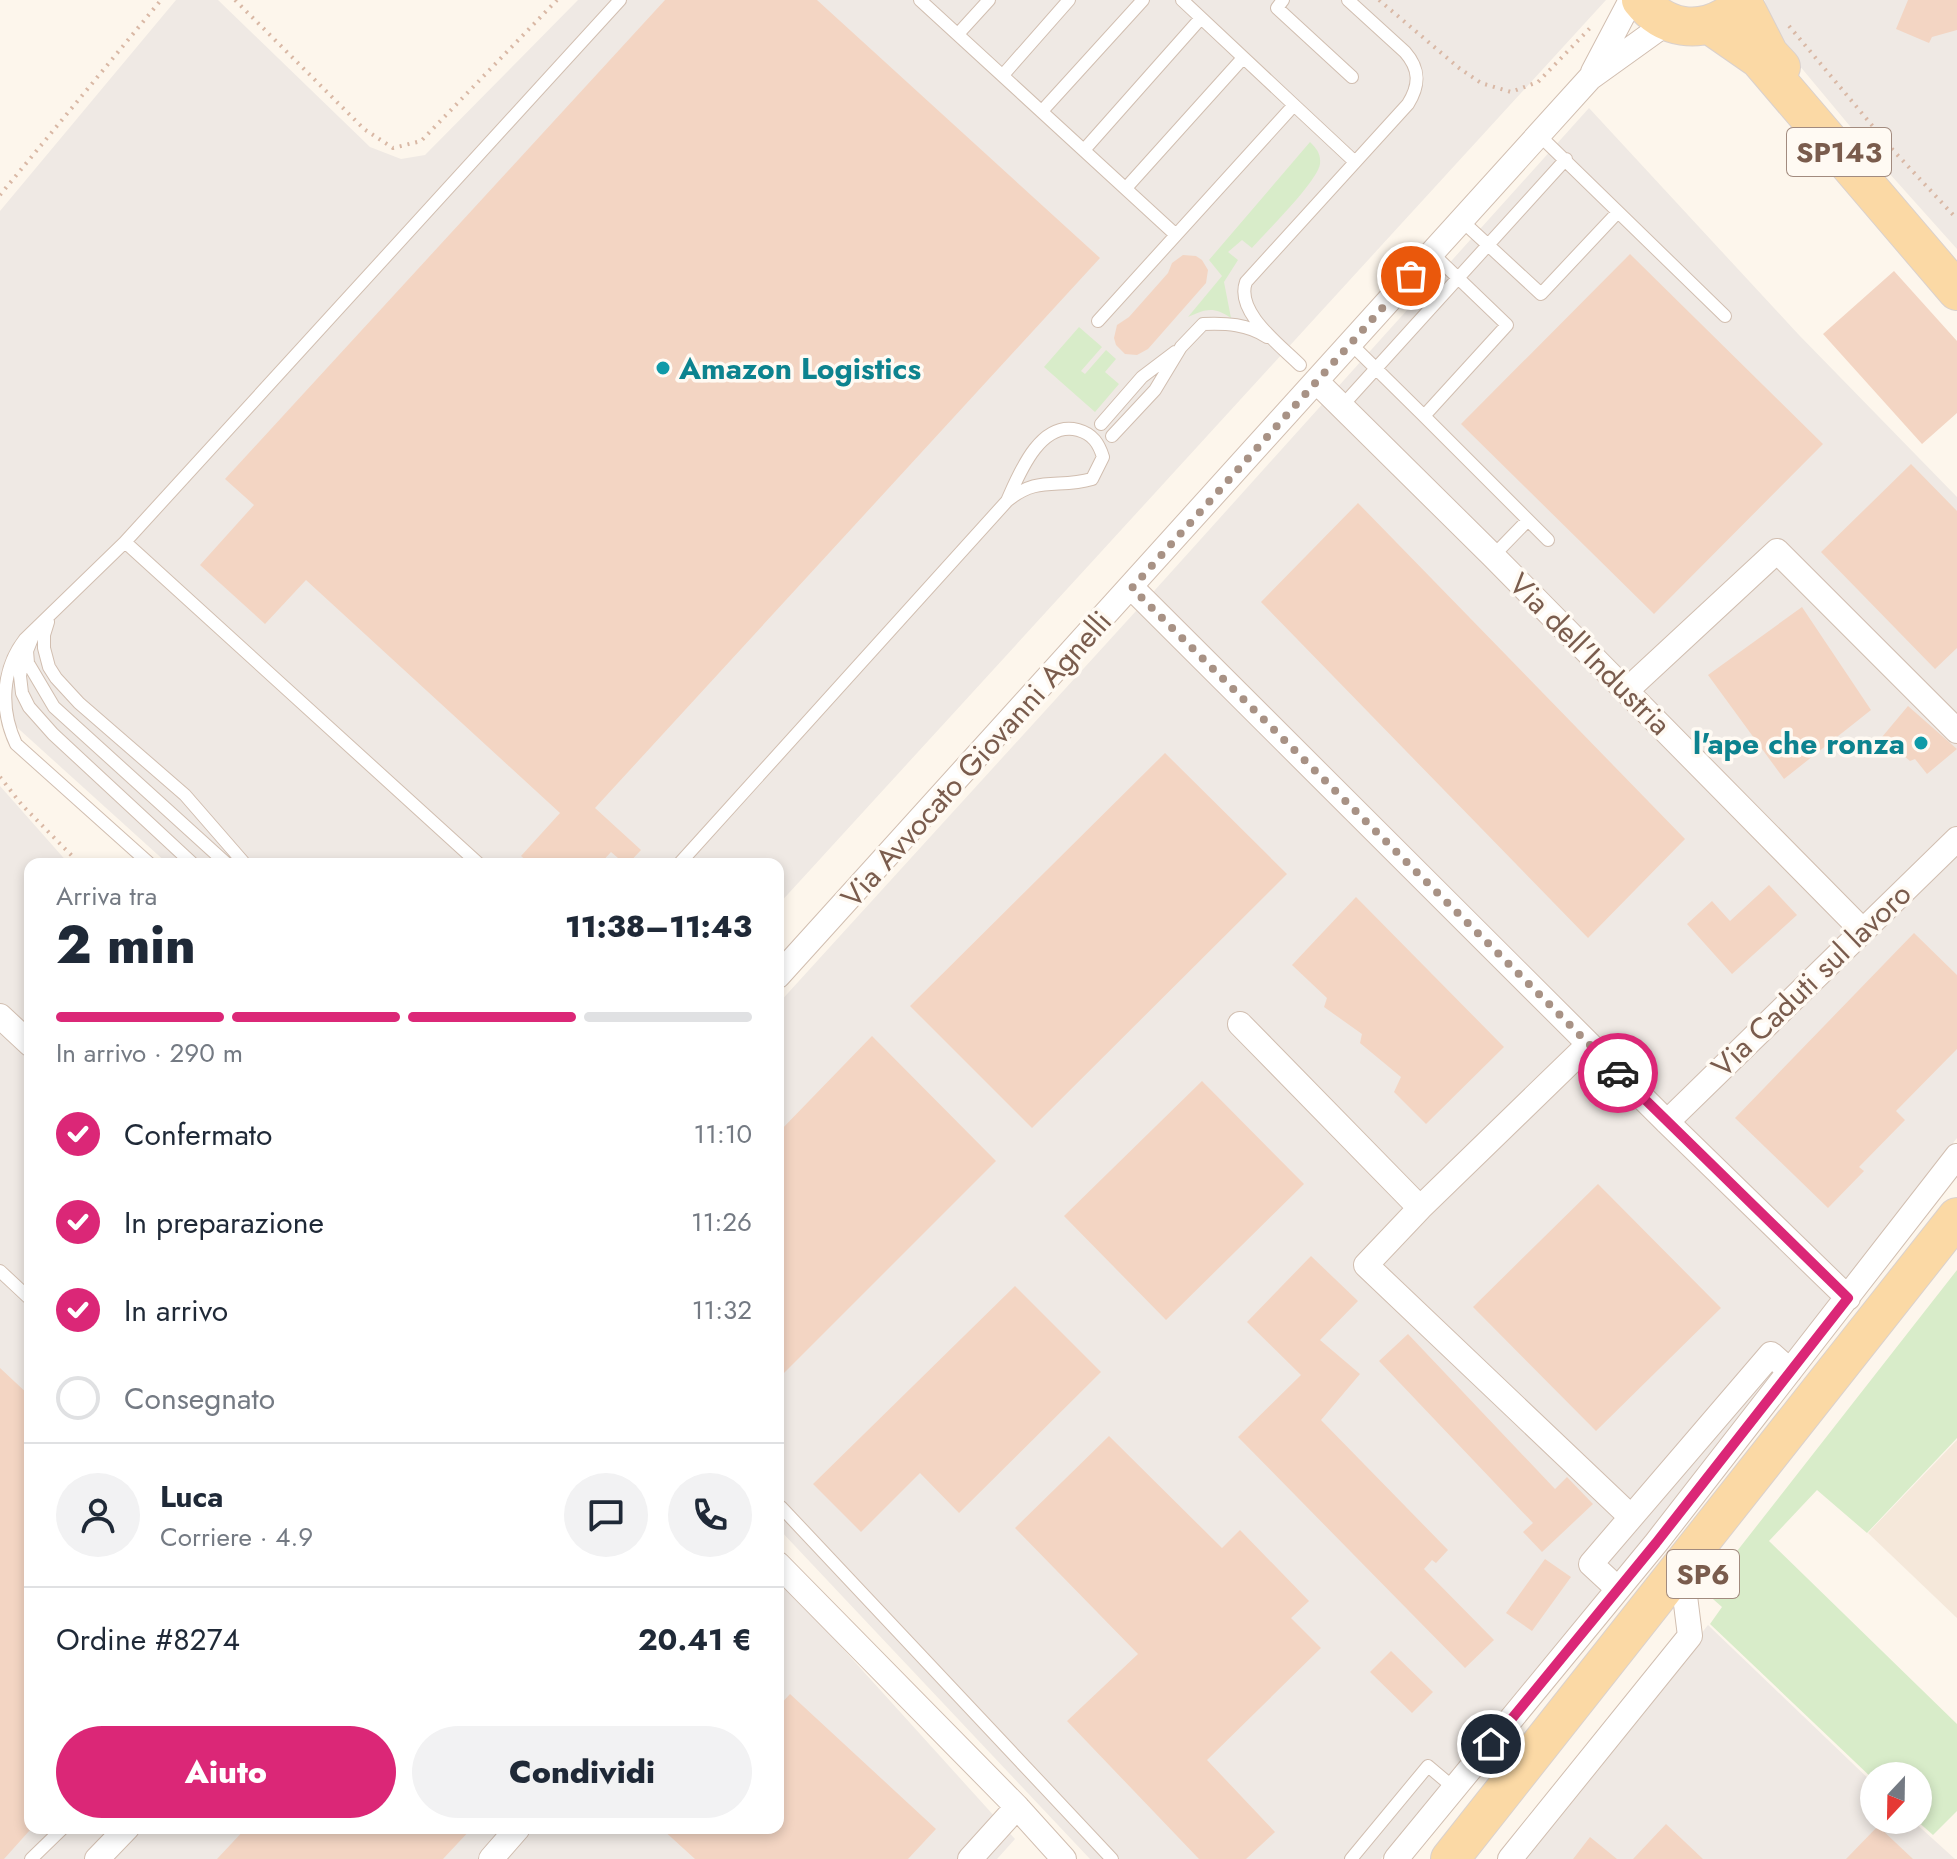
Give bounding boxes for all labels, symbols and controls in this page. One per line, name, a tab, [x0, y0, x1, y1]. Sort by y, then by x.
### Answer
road number: SP143	[1787, 128, 1891, 176]
pin	[1377, 242, 1445, 310]
icon: bag	[1389, 254, 1433, 298]
place label: Amazon Logistics	[678, 347, 921, 390]
marker: Amazon Logistics	[654, 359, 672, 377]
street label: Via dell'Industria	[1499, 563, 1681, 745]
street label: Via Avvocato Giovanni Agnelli	[831, 601, 1121, 917]
place label: l'ape che ronza	[1693, 722, 1905, 765]
marker: l'ape che ronza	[1912, 734, 1930, 752]
street label: Via Caduti sul lavoro	[1701, 873, 1921, 1087]
text: Arriva tra	[56, 877, 157, 915]
text: 11:38–11:43	[565, 905, 752, 948]
text: 2 min	[56, 907, 196, 983]
courier	[1578, 1033, 1658, 1113]
text: In arrivo · 290 m	[56, 1034, 243, 1072]
icon: car	[1596, 1051, 1640, 1095]
icon: check	[56, 1112, 100, 1156]
text: Confermato	[124, 1113, 272, 1156]
text: 11:10	[693, 1115, 752, 1153]
icon: check	[56, 1200, 100, 1244]
text: In preparazione	[124, 1201, 324, 1244]
text: 11:26	[691, 1203, 752, 1241]
icon: check	[56, 1288, 100, 1332]
text: In arrivo	[124, 1289, 228, 1332]
text: 11:32	[692, 1291, 752, 1329]
text: Consegnato	[124, 1377, 275, 1420]
button: person	[56, 1473, 140, 1557]
button: chat	[564, 1473, 648, 1557]
button: phone	[668, 1473, 752, 1557]
text: Luca	[160, 1475, 223, 1518]
text: Corriere · 4.9	[160, 1518, 313, 1556]
road number: SP6	[1667, 1550, 1739, 1598]
text: Ordine #8274	[56, 1618, 240, 1661]
text: 20.41 €	[638, 1618, 752, 1661]
pin	[1457, 1710, 1525, 1778]
icon: home	[1469, 1722, 1513, 1766]
button: Aiuto	[56, 1726, 396, 1818]
button: Condividi	[412, 1726, 752, 1818]
north arrow	[1860, 1762, 1932, 1834]
map controls	[1860, 1762, 1932, 1834]

